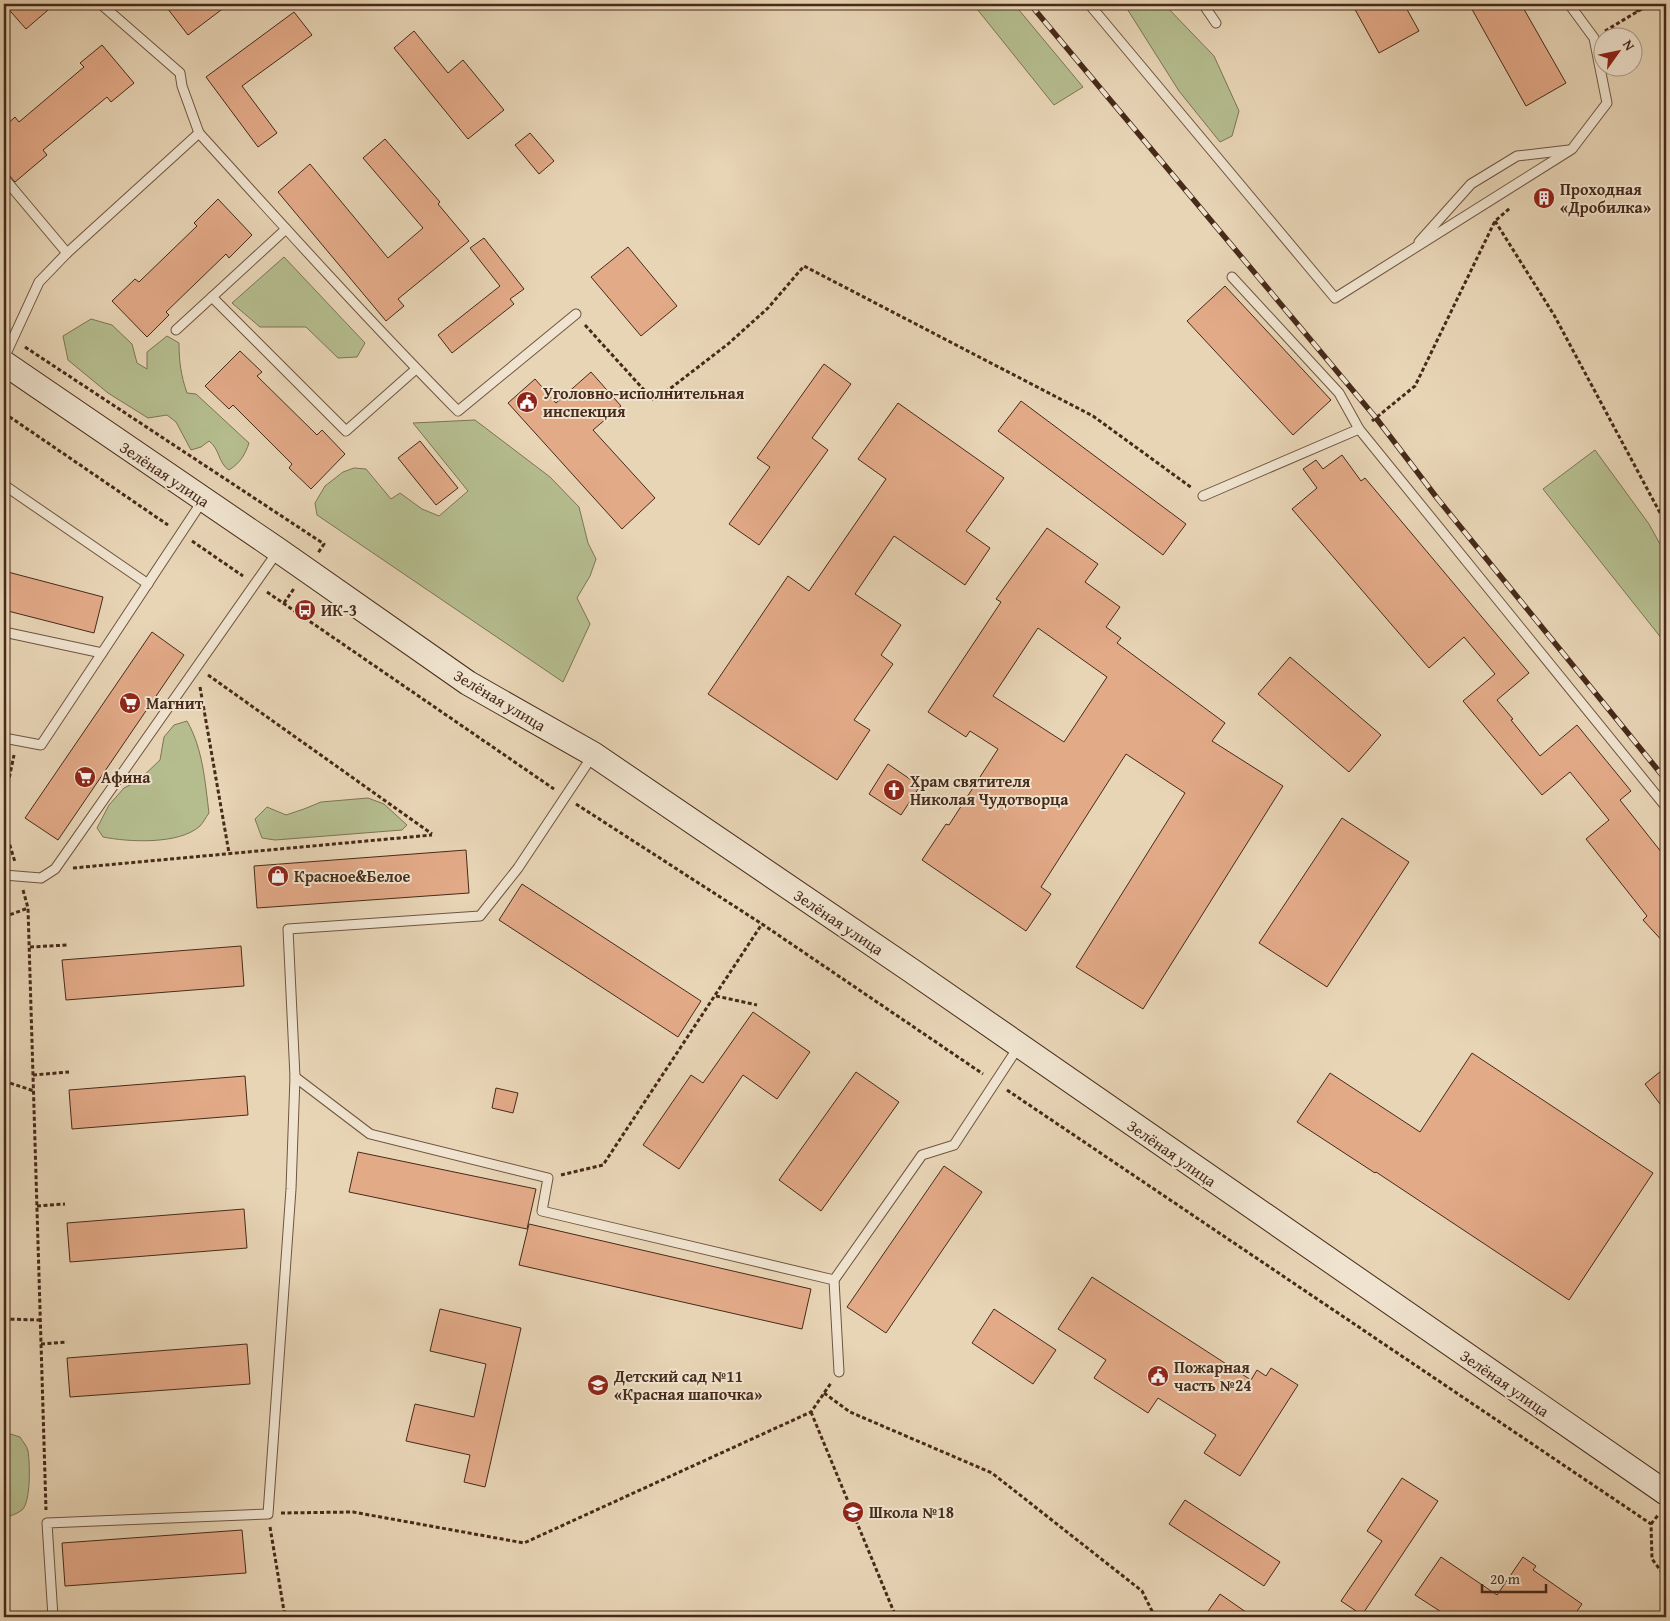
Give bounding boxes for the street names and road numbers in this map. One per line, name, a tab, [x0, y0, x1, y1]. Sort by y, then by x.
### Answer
street label: Зелёная улица	[115, 435, 215, 513]
street label: Зелёная улица	[449, 663, 551, 737]
street label: Зелёная улица	[789, 883, 889, 961]
street label: Зелёная улица	[1123, 1113, 1222, 1193]
street label: Зелёная улица	[1456, 1343, 1555, 1423]

